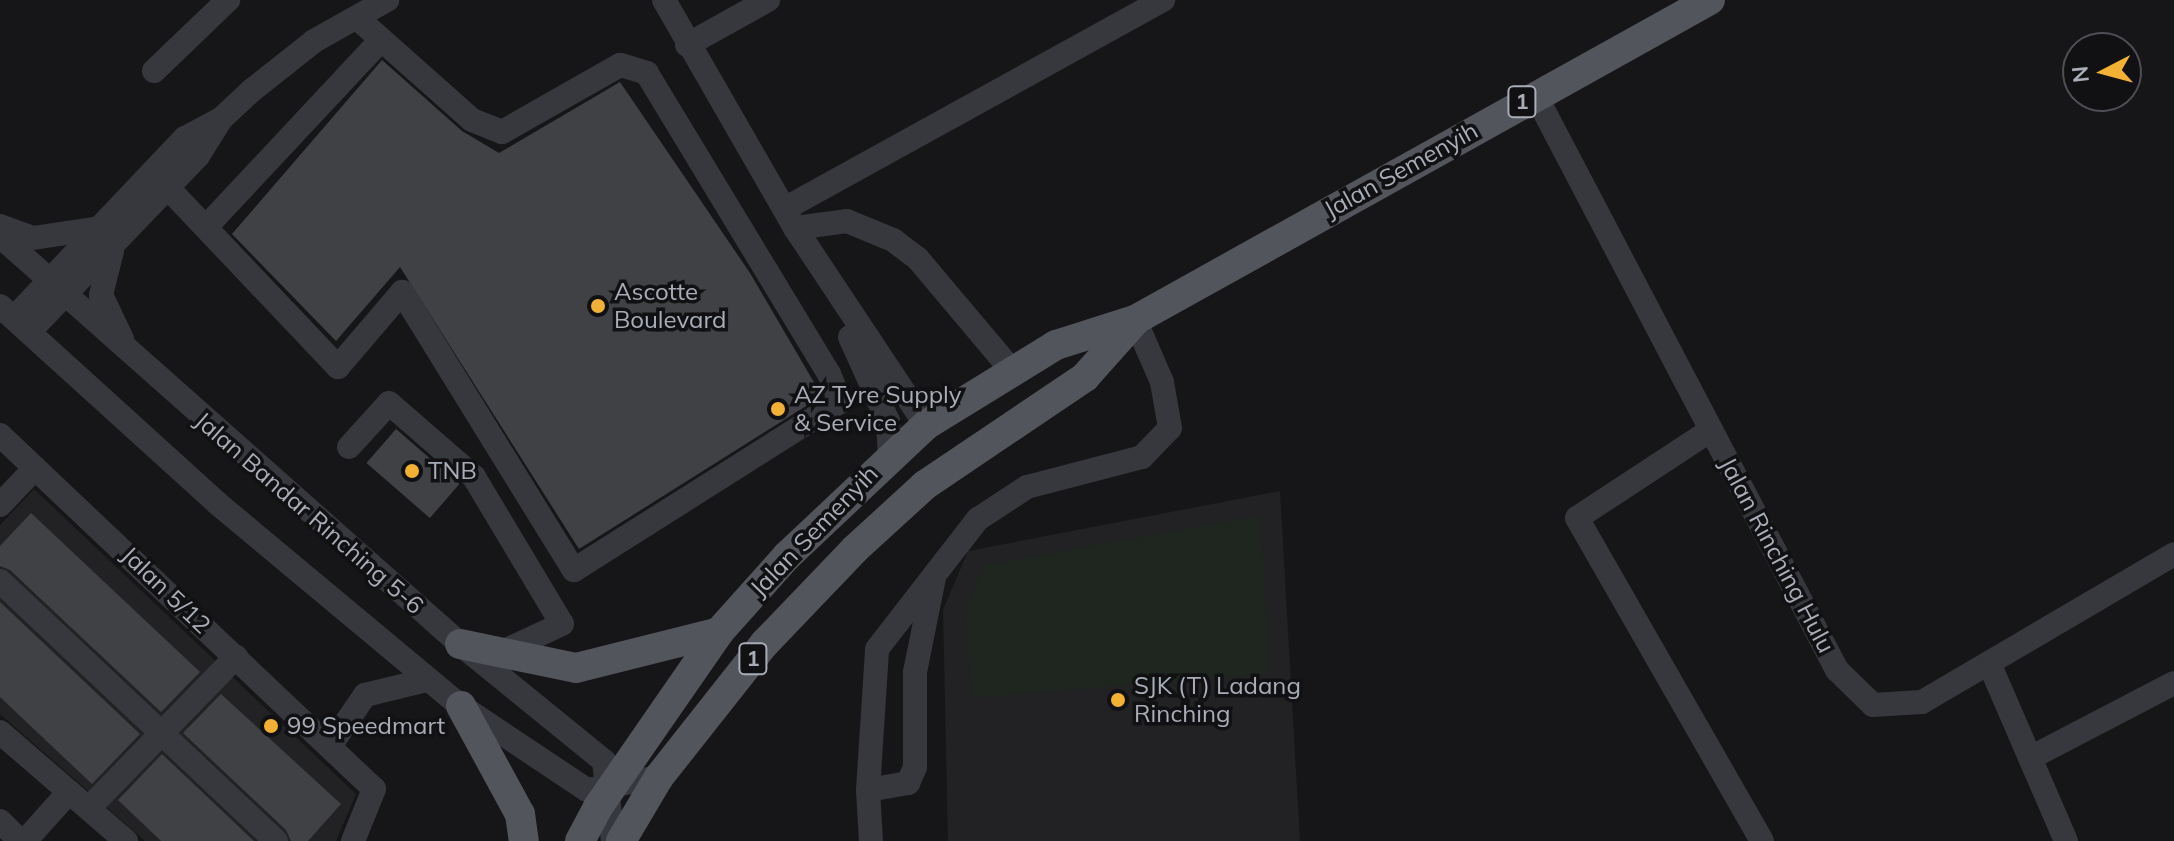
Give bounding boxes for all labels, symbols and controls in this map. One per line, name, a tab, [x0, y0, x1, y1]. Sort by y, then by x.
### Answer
north arrow	[2062, 32, 2142, 112]
text: N	[2065, 65, 2095, 84]
road number: 1	[1506, 84, 1538, 120]
street label: Jalan Semenyih	[1319, 116, 1483, 224]
place label: Ascotte Boulevard	[614, 278, 726, 334]
marker: Ascotte Boulevard	[589, 297, 607, 315]
place label: AZ Tyre Supply & Service	[794, 381, 962, 437]
marker: AZ Tyre Supply & Service	[769, 400, 787, 418]
street label: Jalan Bandar Rinching 5-6	[189, 406, 429, 620]
street label: Jalan Rinching Hulu	[1713, 452, 1841, 658]
place label: TNB	[428, 457, 477, 485]
street label: Jalan Semenyih	[744, 459, 884, 603]
marker: TNB	[403, 462, 421, 480]
street label: Jalan 5/12	[115, 540, 217, 640]
road number: 1	[737, 641, 769, 677]
place label: SJK (T) Ladang Rinching	[1134, 672, 1301, 728]
marker: SJK (T) Ladang Rinching	[1109, 691, 1127, 709]
place label: 99 Speedmart	[287, 712, 445, 740]
marker: 99 Speedmart	[262, 717, 280, 735]

